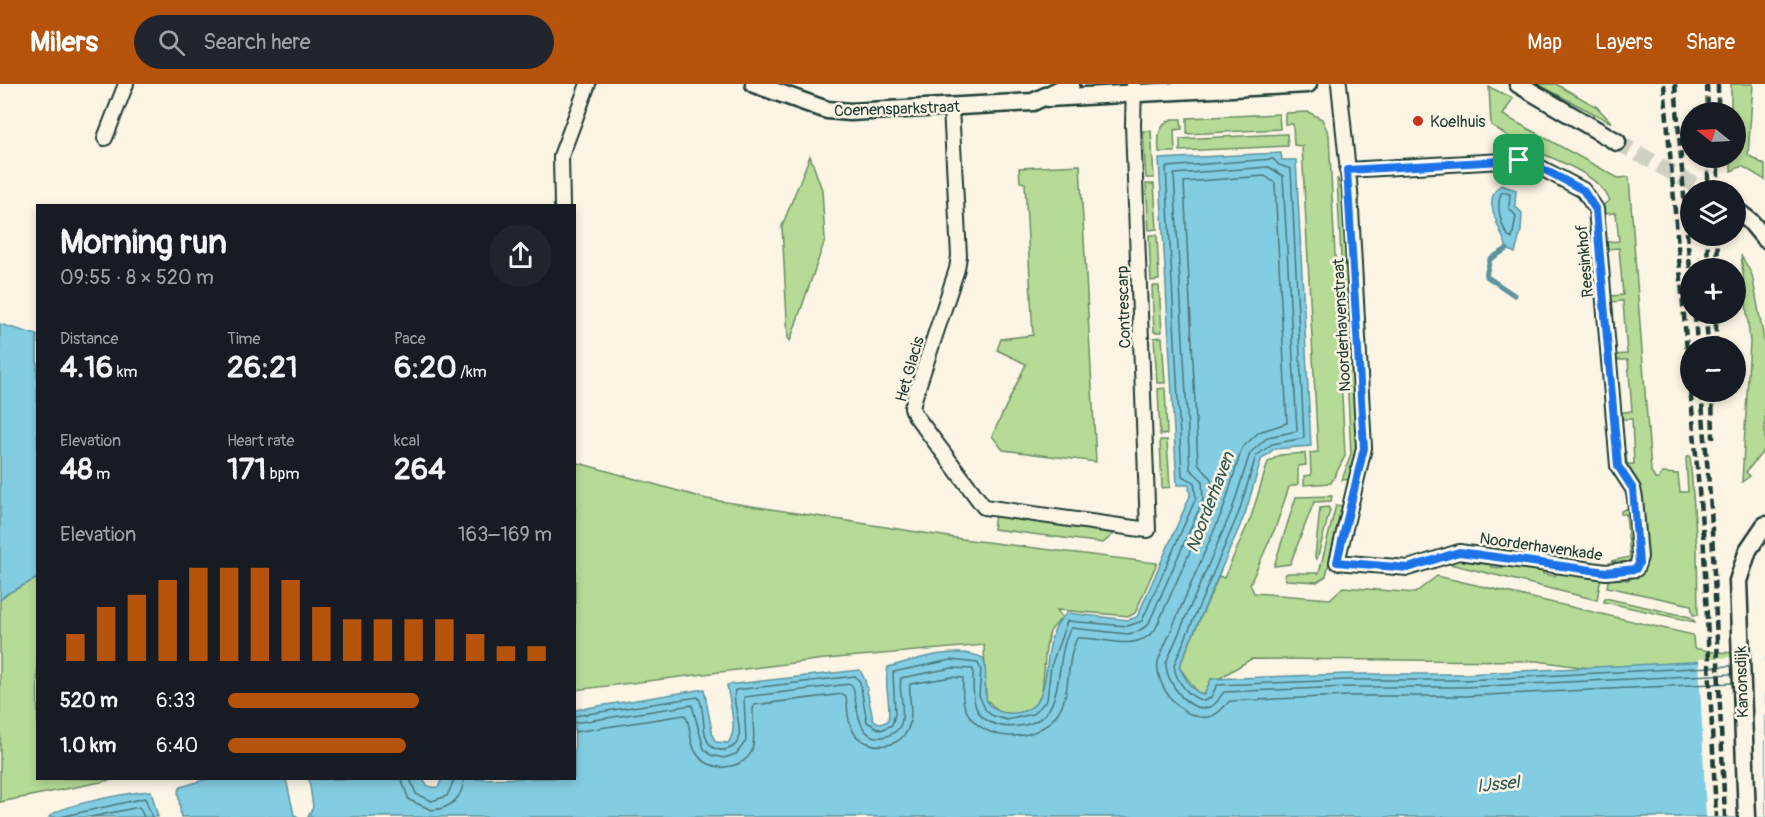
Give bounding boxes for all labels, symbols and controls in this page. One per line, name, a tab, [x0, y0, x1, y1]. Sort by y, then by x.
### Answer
search box	[134, 15, 554, 69]
text: Milers	[30, 25, 98, 60]
icon: search	[155, 26, 188, 59]
text: Search here	[203, 28, 311, 56]
text: Map	[1527, 29, 1562, 56]
text: Layers	[1595, 29, 1653, 56]
text: Share	[1686, 29, 1735, 56]
street label: Coenensparkstraat	[834, 97, 961, 121]
north arrow	[1680, 102, 1746, 168]
map controls	[1680, 102, 1746, 402]
place label: Koelhuis	[1430, 112, 1486, 132]
marker: Koelhuis	[1411, 114, 1425, 128]
pin	[1493, 134, 1544, 185]
icon: arrive	[1502, 143, 1535, 176]
button: layers	[1680, 180, 1746, 246]
text: Morning run	[60, 222, 227, 263]
street label: Reesinkhof	[1572, 223, 1598, 298]
button: share	[489, 224, 552, 287]
street label: Noorderhavenstraat	[1328, 257, 1355, 392]
button: +	[1680, 258, 1746, 324]
text: 09:55 · 8 × 520 m	[60, 265, 214, 290]
street label: Contrescarp	[1113, 265, 1135, 349]
text: Distance	[60, 329, 119, 349]
text: Time	[227, 329, 260, 349]
text: Pace	[394, 329, 426, 349]
street label: Het Glacis	[891, 334, 929, 404]
button: −	[1680, 336, 1746, 402]
text: 4.16	[60, 349, 113, 386]
text: 26:21	[227, 349, 298, 386]
text: 6:20	[394, 349, 457, 386]
text: km	[113, 362, 138, 382]
text: /km	[457, 362, 487, 382]
text: Elevation	[60, 431, 121, 451]
text: Heart rate	[227, 431, 294, 451]
text: kcal	[394, 431, 420, 451]
water label: Noorderhaven	[1181, 448, 1240, 556]
text: 48	[60, 451, 93, 488]
text: 171	[227, 451, 266, 488]
text: 264	[394, 451, 446, 488]
text: m	[93, 464, 110, 484]
text: bpm	[266, 464, 299, 484]
text: Elevation	[60, 522, 136, 547]
text: 163–169 m	[458, 522, 552, 547]
street label: Noorderhavenkade	[1478, 528, 1604, 566]
street label: Kanonsdijk	[1731, 645, 1753, 718]
text: 520 m	[60, 688, 118, 713]
text: 6:33	[156, 688, 195, 713]
text: 1.0 km	[60, 733, 116, 758]
text: 6:40	[156, 733, 198, 758]
water label: IJssel	[1475, 771, 1522, 798]

